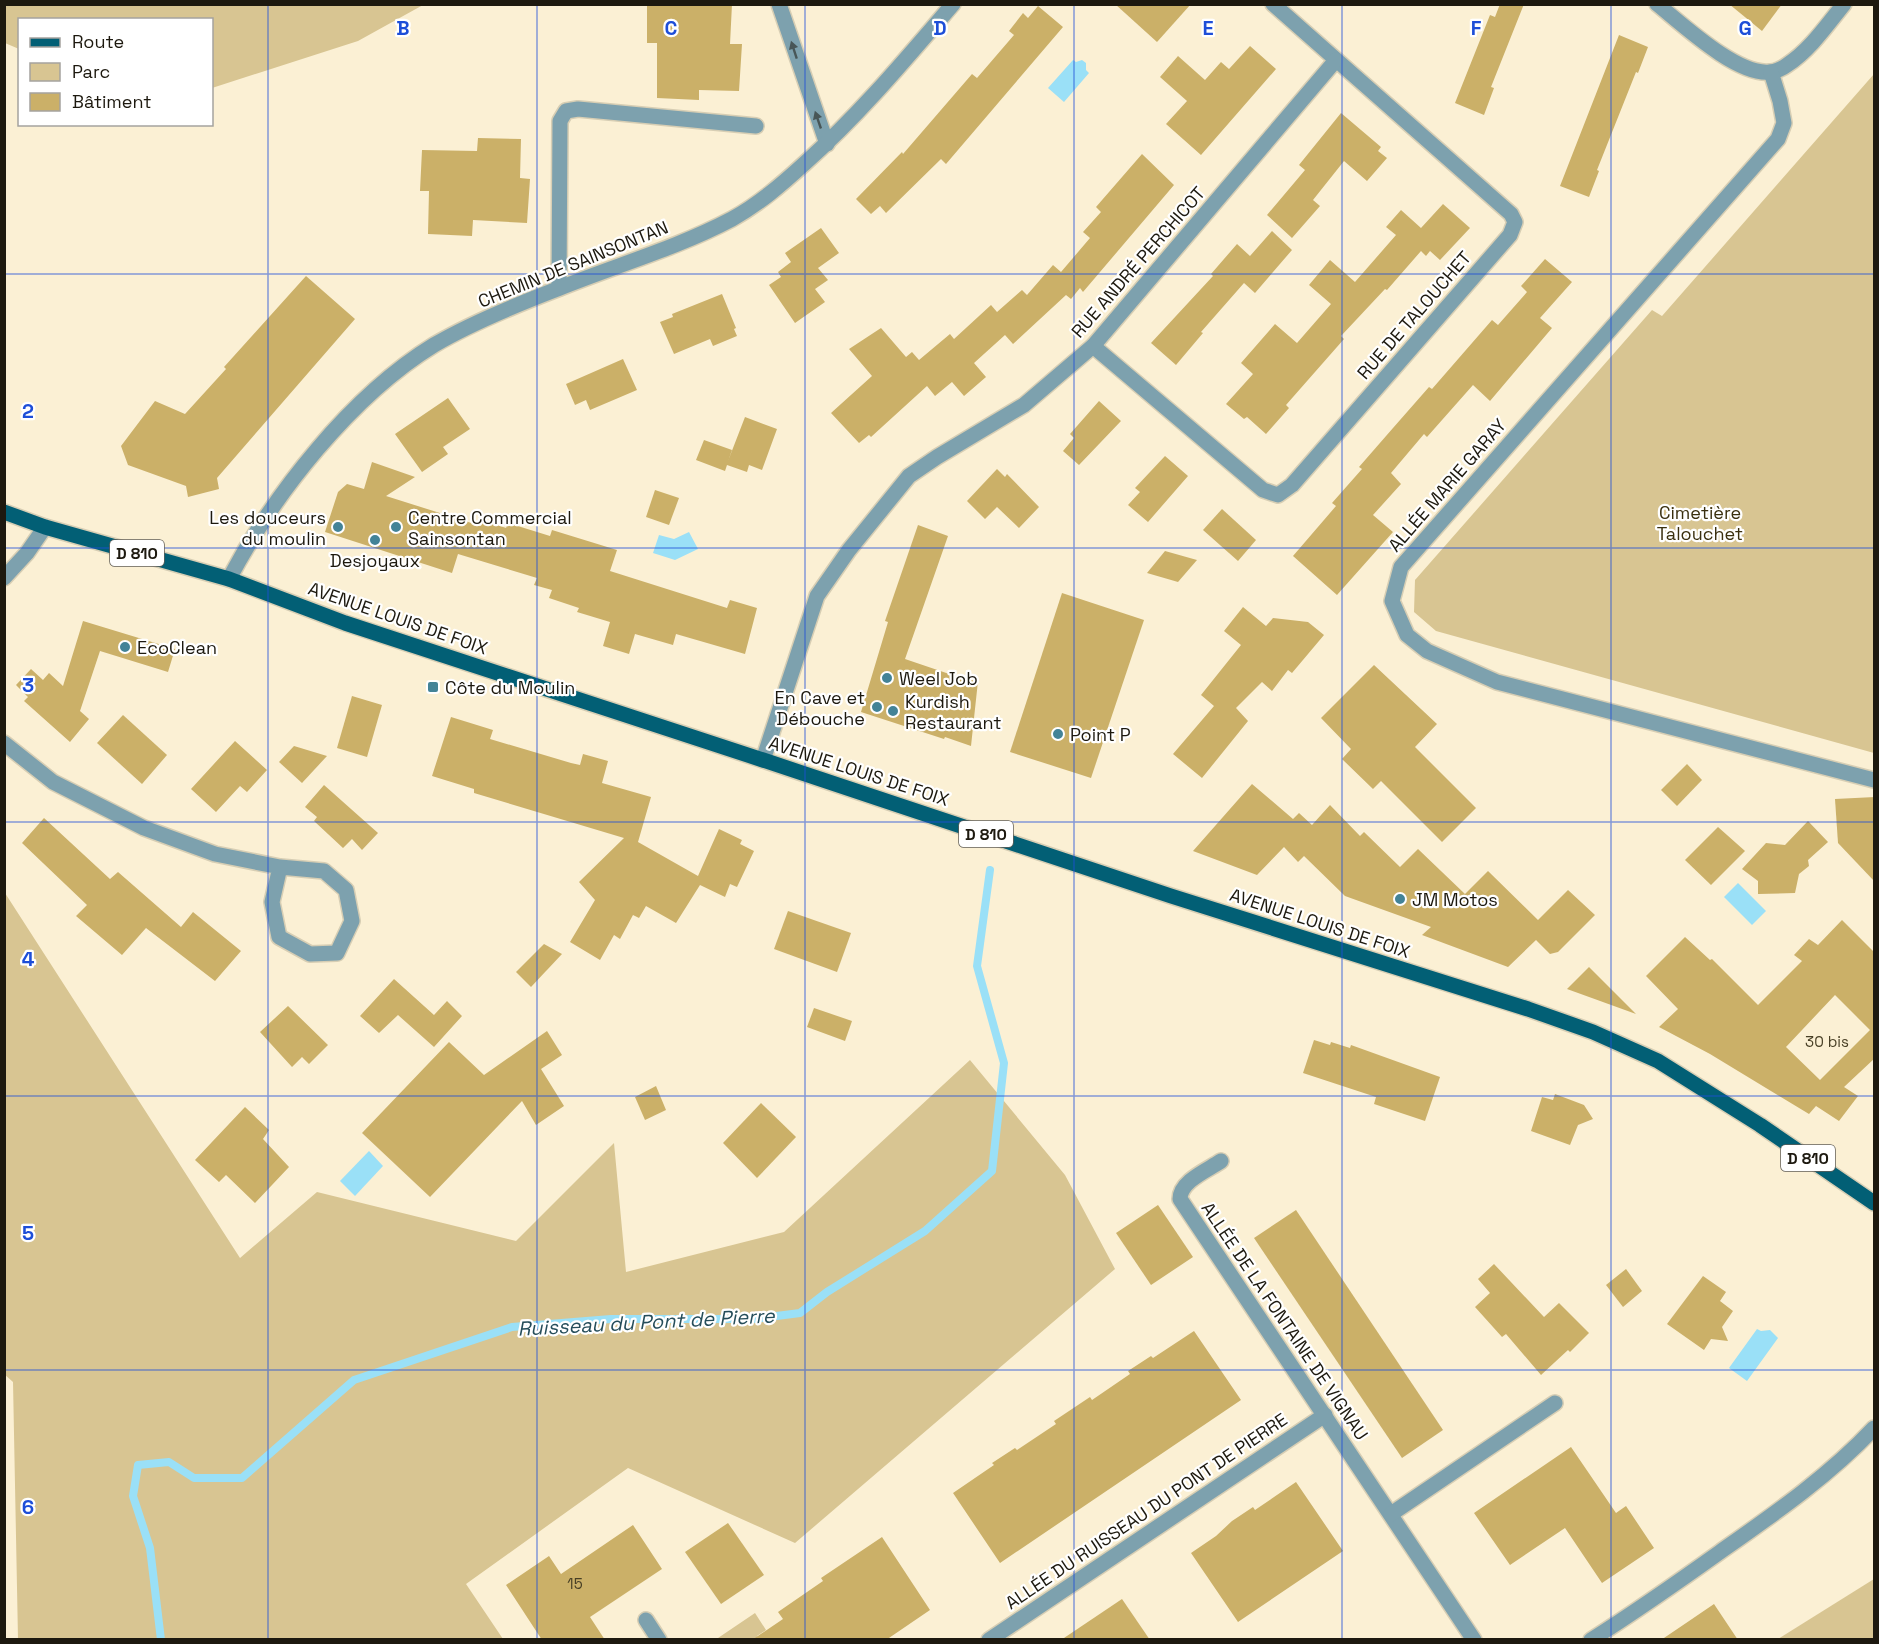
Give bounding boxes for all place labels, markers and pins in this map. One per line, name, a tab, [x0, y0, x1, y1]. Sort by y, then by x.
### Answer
place label: Les douceurs du moulin	[209, 506, 326, 550]
place label: Centre Commercial Sainsontan	[408, 506, 572, 550]
marker: Les douceurs du moulin	[331, 520, 345, 534]
marker: Centre Commercial Sainsontan	[389, 520, 403, 534]
marker: Desjoyaux	[368, 533, 382, 547]
place label: Desjoyaux	[330, 549, 420, 572]
place label: EcoClean	[137, 636, 217, 659]
marker: EcoClean	[118, 640, 132, 654]
place label: Weel Job	[899, 667, 978, 690]
marker: Weel Job	[880, 671, 894, 685]
place label: Côte du Moulin	[445, 676, 575, 699]
marker: Côte du Moulin	[426, 680, 440, 694]
place label: En Cave et Débouche	[775, 686, 865, 730]
place label: Kurdish Restaurant	[905, 690, 1002, 734]
marker: En Cave et Débouche	[870, 700, 884, 714]
marker: Kurdish Restaurant	[886, 704, 900, 718]
place label: Point P	[1070, 723, 1131, 746]
marker: Point P	[1051, 727, 1065, 741]
place label: JM Motos	[1412, 888, 1498, 911]
marker: JM Motos	[1393, 892, 1407, 906]

